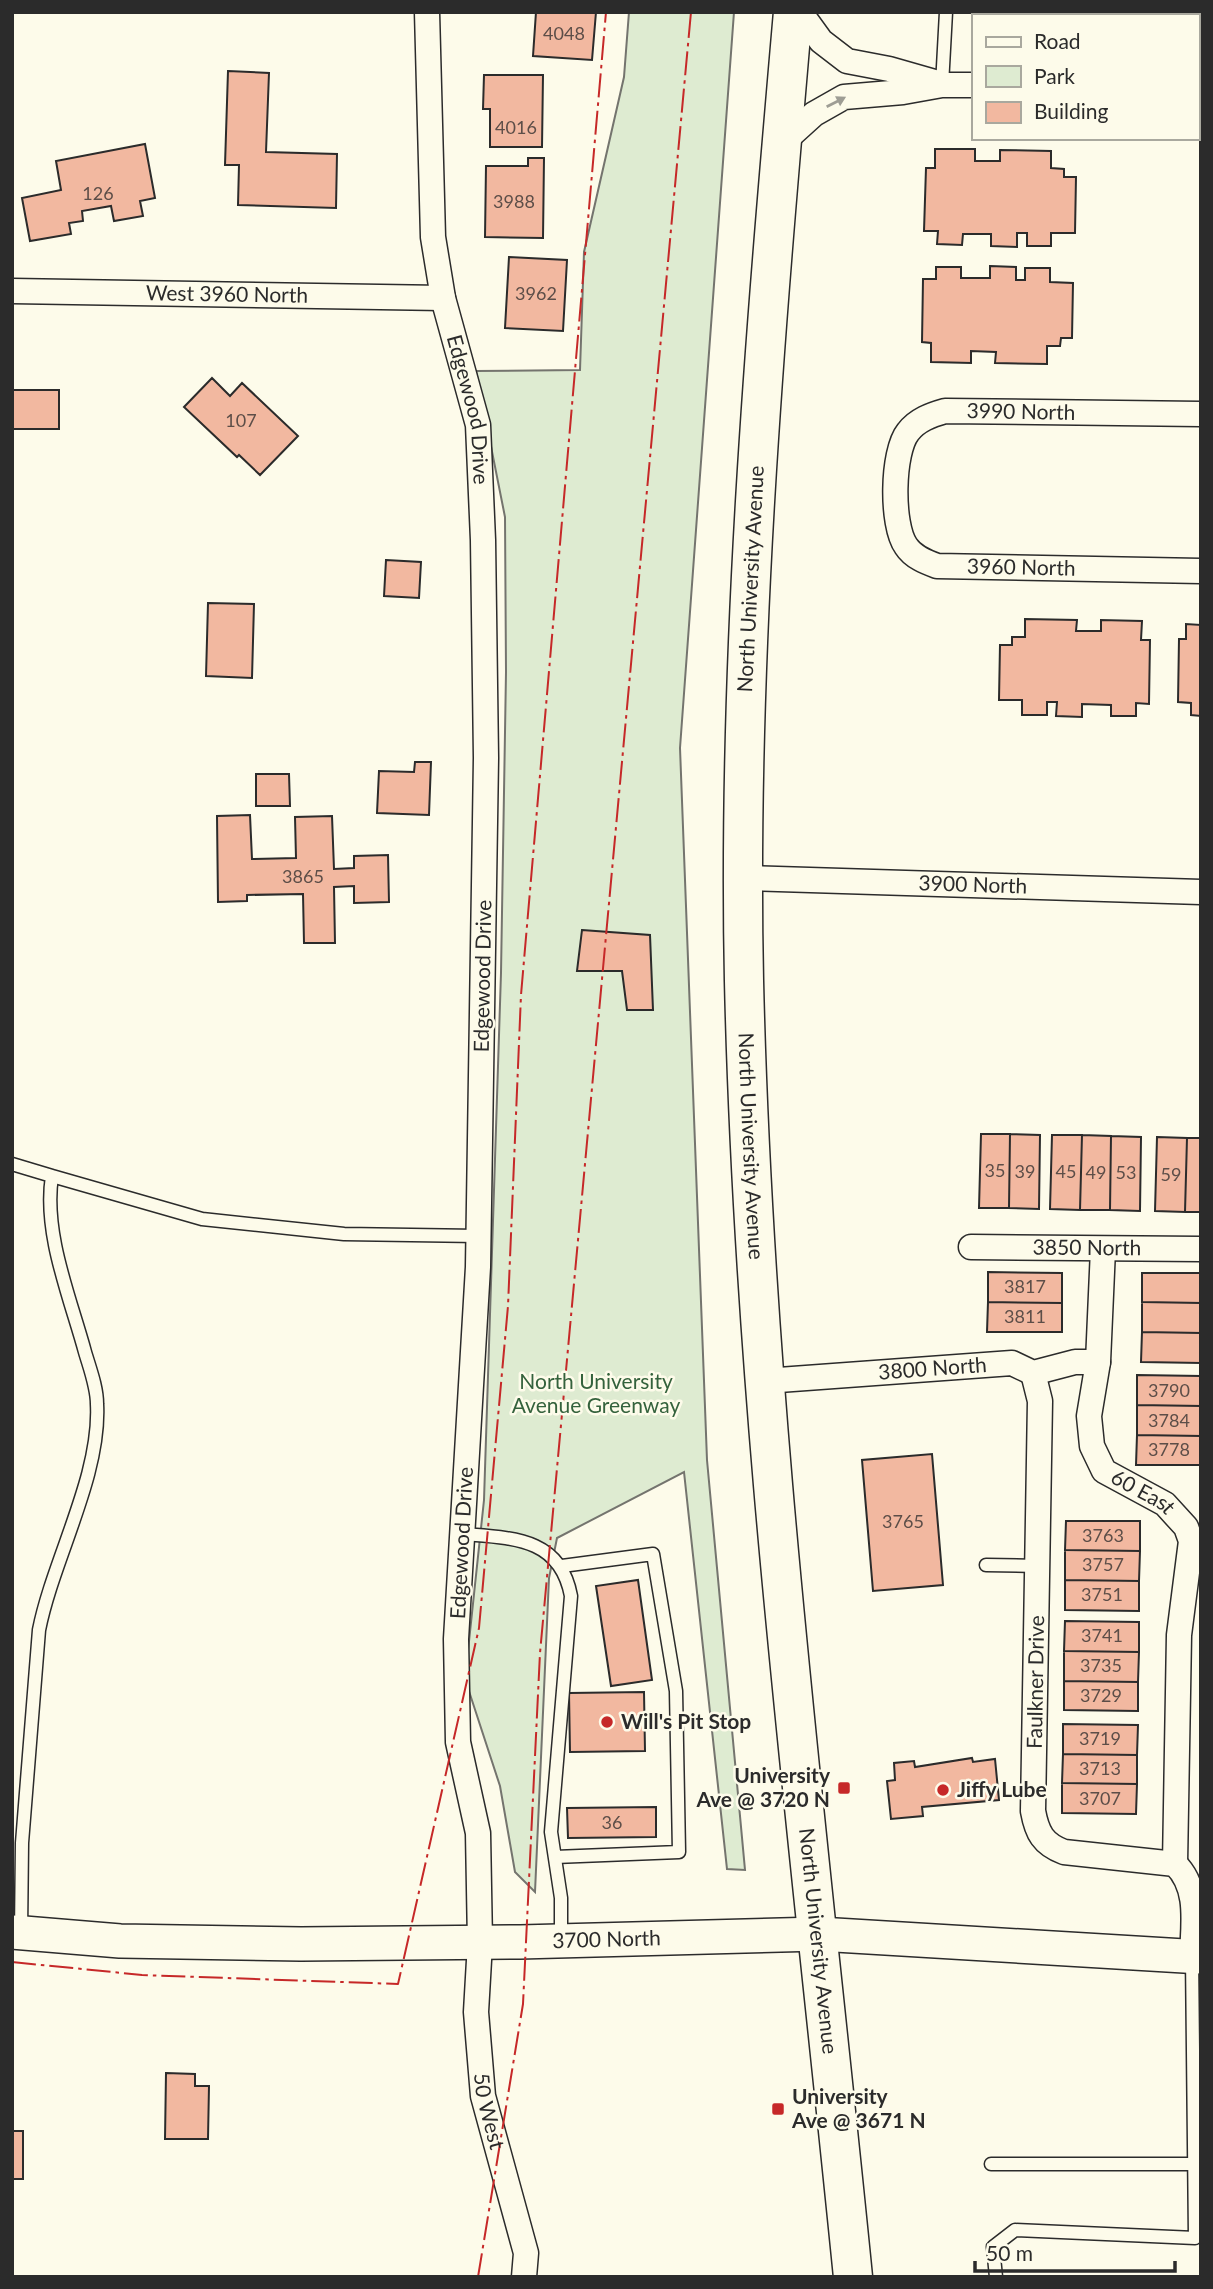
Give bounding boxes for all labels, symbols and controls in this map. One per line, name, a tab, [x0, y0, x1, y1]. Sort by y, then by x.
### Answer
legend	[972, 14, 1199, 140]
house number: 4048	[543, 22, 585, 44]
text: Road	[1034, 28, 1081, 53]
text: Park	[1034, 63, 1075, 88]
one-way arrow	[825, 96, 846, 108]
text: Building	[1034, 98, 1109, 123]
house number: 4016	[495, 116, 537, 138]
house number: 126	[82, 182, 114, 204]
house number: 3988	[493, 190, 535, 212]
street label: West 3960 North	[146, 279, 308, 307]
house number: 3962	[515, 282, 557, 304]
street label: Edgewood Drive	[443, 332, 495, 485]
street label: 3990 North	[967, 397, 1076, 424]
house number: 107	[225, 409, 257, 431]
street label: North University Avenue	[731, 465, 768, 693]
street label: 3960 North	[967, 553, 1076, 580]
house number: 3865	[282, 865, 324, 887]
street label: 3900 North	[918, 869, 1028, 898]
street label: Edgewood Drive	[468, 899, 495, 1052]
street label: North University Avenue	[734, 1032, 770, 1260]
house number: 35	[985, 1159, 1005, 1181]
house number: 39	[1015, 1160, 1035, 1182]
house number: 45	[1056, 1160, 1076, 1182]
house number: 49	[1086, 1161, 1106, 1183]
house number: 53	[1116, 1161, 1136, 1183]
house number: 59	[1161, 1163, 1181, 1185]
street label: 3850 North	[1033, 1234, 1141, 1259]
house number: 3817	[1004, 1275, 1046, 1297]
house number: 3811	[1004, 1305, 1046, 1327]
street label: 3800 North	[877, 1351, 988, 1384]
park label: North University Avenue Greenway	[512, 1368, 680, 1417]
house number: 3790	[1148, 1379, 1190, 1401]
house number: 3784	[1148, 1409, 1190, 1431]
house number: 3778	[1148, 1438, 1190, 1460]
street label: 60 East	[1107, 1463, 1182, 1519]
street label: Edgewood Drive	[444, 1466, 477, 1620]
house number: 3765	[882, 1510, 924, 1532]
house number: 3763	[1082, 1524, 1124, 1546]
house number: 3757	[1082, 1553, 1124, 1575]
house number: 3751	[1081, 1583, 1123, 1605]
street label: Faulkner Drive	[1021, 1615, 1048, 1749]
house number: 3741	[1081, 1624, 1123, 1646]
house number: 3735	[1080, 1654, 1122, 1676]
house number: 3729	[1080, 1684, 1122, 1706]
place label: Will's Pit Stop	[621, 1708, 751, 1733]
marker: Will's Pit Stop	[599, 1714, 615, 1730]
house number: 3719	[1079, 1727, 1121, 1749]
house number: 3713	[1079, 1757, 1121, 1779]
place label: University Ave @ 3720 N	[695, 1762, 831, 1811]
place label: Jiffy Lube	[957, 1776, 1047, 1801]
marker: University Ave @ 3720 N	[836, 1780, 852, 1796]
marker: Jiffy Lube	[935, 1782, 951, 1798]
house number: 3707	[1079, 1787, 1121, 1809]
house number: 36	[602, 1811, 622, 1833]
street label: North University Avenue	[795, 1827, 844, 2055]
street label: 3700 North	[552, 1924, 661, 1952]
street label: 50 West	[470, 2072, 511, 2152]
place label: University Ave @ 3671 N	[791, 2083, 926, 2132]
marker: University Ave @ 3671 N	[770, 2101, 786, 2117]
scale bar	[975, 2230, 1174, 2274]
text: 50 m	[986, 2240, 1033, 2265]

